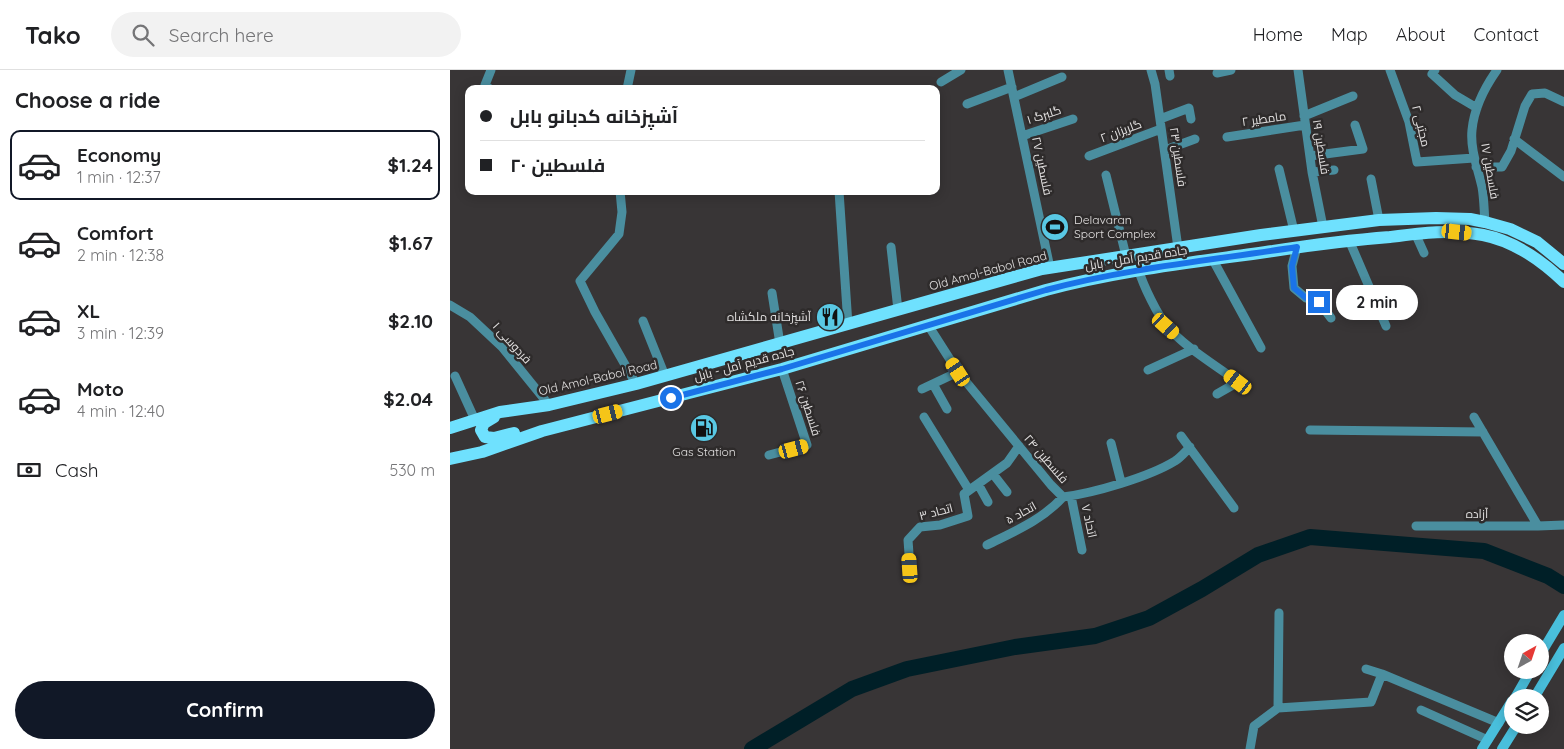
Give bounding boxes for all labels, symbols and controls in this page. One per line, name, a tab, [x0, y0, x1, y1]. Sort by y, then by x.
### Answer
search box	[111, 12, 461, 57]
text: Tako	[25, 20, 81, 50]
icon: search	[129, 21, 157, 49]
text: Search here	[169, 23, 274, 47]
text: Home	[1253, 23, 1303, 46]
text: Map	[1331, 23, 1368, 46]
text: About	[1396, 23, 1446, 46]
text: Contact	[1474, 23, 1539, 46]
text: Choose a ride	[15, 86, 160, 114]
street label: گلبرگ ۱	[1025, 102, 1063, 127]
text: آشپزخانه کدبانو بابل	[510, 104, 678, 128]
street label: مجتبی ۲	[1409, 104, 1434, 148]
street label: مامطیر ۲	[1241, 108, 1287, 129]
street label: گلریزان ۲	[1098, 116, 1144, 145]
street label: فلسطین ۱۹	[1310, 118, 1333, 175]
street label: فلسطین ۲۳	[1167, 126, 1190, 188]
street label: فلسطین ۲۷	[1029, 135, 1056, 196]
street label: فلسطین ۱۷	[1478, 142, 1503, 200]
icon: car	[17, 143, 62, 188]
text: Economy	[77, 143, 161, 167]
text: $1.24	[388, 153, 433, 177]
text: فلسطین ۲۰	[510, 153, 605, 177]
text: 1 min · 12:37	[77, 167, 161, 187]
sports icon: Delavaran Sport Complex	[1040, 212, 1070, 242]
place label: Delavaran Sport Complex	[1074, 212, 1156, 241]
icon: car	[17, 221, 62, 266]
text: Comfort	[77, 221, 154, 245]
car	[1441, 223, 1472, 241]
text: $1.67	[389, 231, 433, 255]
street label: جاده قدیم آمل - بابل	[1084, 242, 1188, 274]
text: 2 min · 12:38	[77, 245, 164, 265]
street label: Old Amol-Babol Road	[927, 248, 1048, 293]
callout: 2 min	[1336, 284, 1419, 320]
route end	[1308, 291, 1330, 313]
text: 2 min	[1356, 292, 1398, 312]
icon: car	[17, 299, 62, 344]
text: XL	[77, 299, 100, 323]
restaurant icon: آشپزخانه ملکشاه	[815, 302, 845, 332]
text: $2.10	[388, 309, 433, 333]
place label: آشپزخانه ملکشاه	[727, 309, 812, 326]
car	[1149, 310, 1182, 342]
street label: فردوسی ۱	[490, 319, 535, 367]
text: 3 min · 12:39	[77, 323, 164, 343]
street label: جاده قدیم آمل - بابل	[692, 343, 796, 385]
car	[943, 355, 972, 389]
street label: Old Amol-Babol Road	[537, 357, 659, 398]
car	[1221, 367, 1254, 397]
icon: car	[17, 377, 62, 422]
text: Moto	[77, 377, 124, 401]
street label: فلسطين ٢۶	[792, 378, 824, 438]
text: $2.04	[383, 387, 433, 411]
route start	[660, 387, 682, 409]
text: 4 min · 12:40	[77, 401, 165, 421]
car	[591, 403, 624, 425]
fuel station icon: Gas Station	[689, 413, 719, 443]
street label: فلسطین ۲۴	[1021, 431, 1072, 486]
car	[777, 438, 810, 460]
place label: Gas Station	[672, 444, 736, 459]
icon: cash	[15, 456, 43, 484]
text: Cash	[55, 458, 99, 482]
text: 530 m	[389, 460, 435, 480]
street label: اتحاد ۵	[1003, 498, 1039, 527]
street label: اتحاد ۳	[917, 500, 954, 523]
street label: اتحاد ۷	[1079, 503, 1100, 539]
street label: آزاده	[1466, 506, 1489, 521]
car	[901, 553, 918, 583]
north arrow	[1504, 634, 1549, 679]
map controls	[1504, 634, 1549, 734]
button: Confirm	[15, 681, 435, 739]
button: layers	[1504, 689, 1549, 734]

